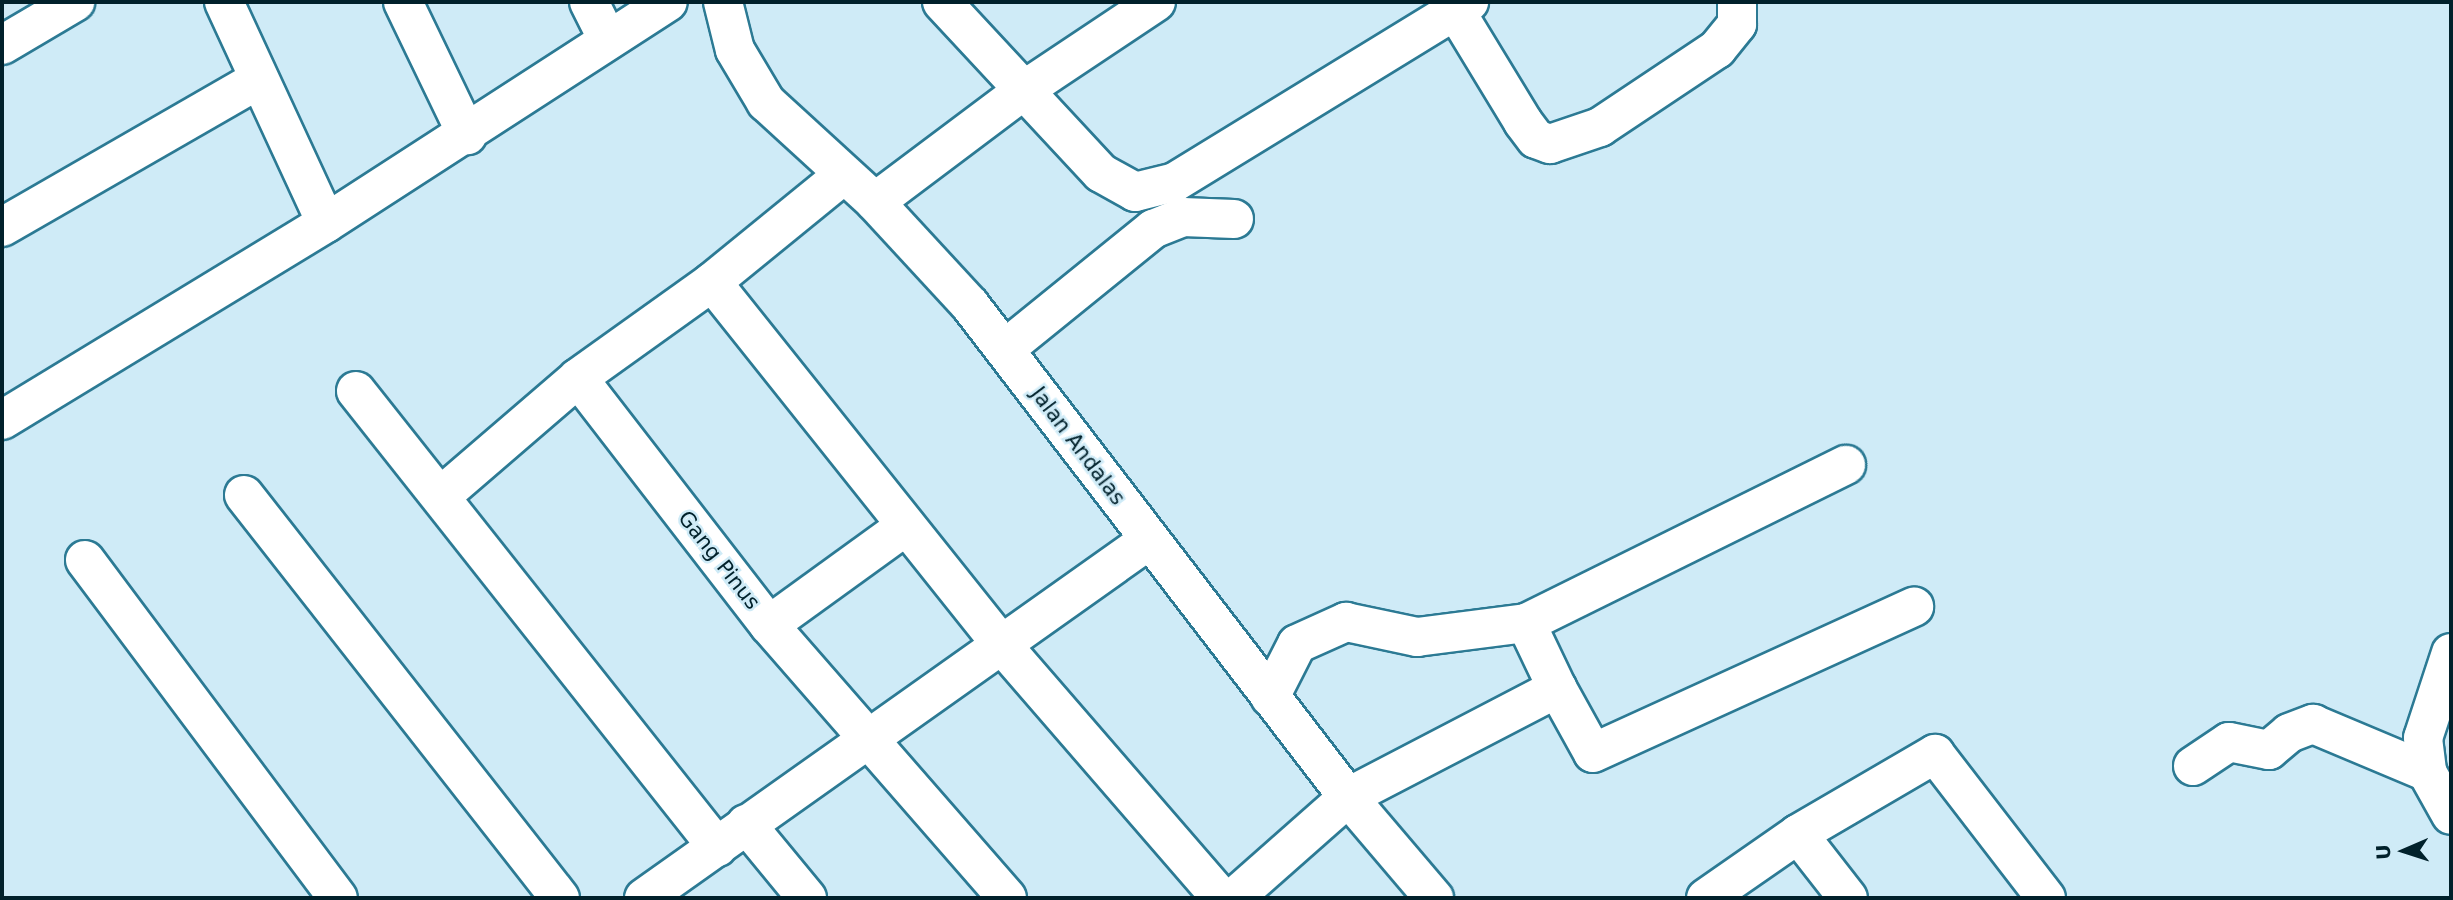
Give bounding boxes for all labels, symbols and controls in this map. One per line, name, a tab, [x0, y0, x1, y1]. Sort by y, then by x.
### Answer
street label: Jalan Andalas	[1025, 382, 1131, 510]
street label: Gang Pinus	[673, 506, 765, 614]
north arrow	[2369, 816, 2439, 886]
text: U	[2372, 844, 2394, 860]

